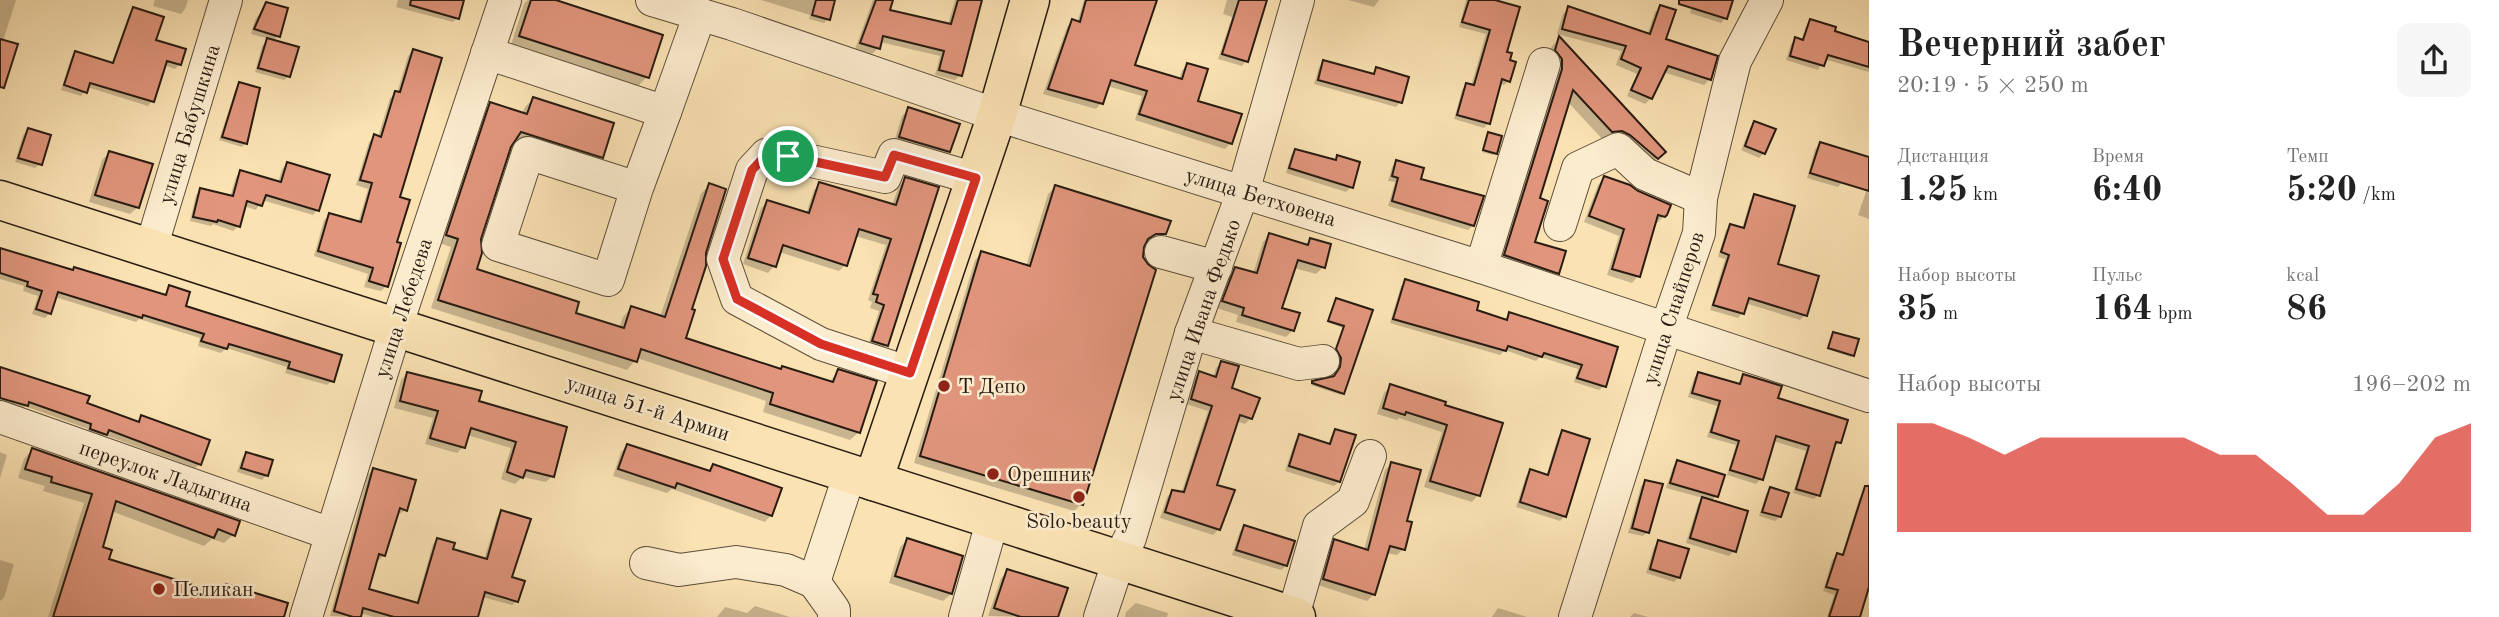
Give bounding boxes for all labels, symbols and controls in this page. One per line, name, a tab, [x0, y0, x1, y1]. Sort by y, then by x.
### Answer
button: share	[2397, 23, 2471, 97]
text: Вечерний забег	[1897, 27, 2166, 65]
street label: улица Бабушкина	[156, 42, 225, 207]
text: 20:19 · 5 × 250 m	[1897, 74, 2089, 97]
pin	[758, 126, 818, 186]
icon: arrive	[769, 137, 807, 175]
text: Дистанция	[1897, 148, 1989, 167]
text: Время	[2092, 148, 2144, 167]
text: Темп	[2286, 148, 2329, 167]
street label: улица Бетховена	[1183, 166, 1338, 231]
text: 1.25	[1897, 173, 1968, 208]
text: 6:40	[2092, 173, 2162, 208]
text: 5:20	[2286, 173, 2357, 208]
text: km	[1968, 186, 1998, 205]
text: /km	[2357, 186, 2396, 205]
street label: улица Ивана Федько	[1163, 217, 1245, 404]
street label: улица Снайперов	[1640, 229, 1709, 388]
street label: улица Лебедева	[372, 236, 437, 381]
text: Набор высоты	[1897, 267, 2016, 286]
text: Пульс	[2092, 267, 2142, 286]
text: kcal	[2286, 267, 2319, 286]
text: 35	[1897, 292, 1938, 327]
text: 164	[2092, 292, 2153, 327]
text: 86	[2286, 292, 2327, 327]
text: m	[1938, 305, 1958, 324]
text: bpm	[2153, 305, 2193, 324]
street label: улица 51-й Армии	[563, 373, 732, 446]
text: Набор высоты	[1897, 373, 2041, 396]
text: 196–202 m	[2352, 373, 2471, 396]
place label: Т Депо	[958, 377, 1026, 398]
marker: Т Депо	[936, 378, 952, 394]
street label: переулок Ладыгина	[76, 438, 255, 517]
place label: Орешник	[1007, 465, 1092, 486]
marker: Орешник	[985, 466, 1001, 482]
marker: Solo beauty	[1071, 489, 1087, 505]
place label: Solo beauty	[1026, 512, 1132, 533]
place label: Пеликан	[173, 580, 254, 601]
marker: Пеликан	[151, 581, 167, 597]

